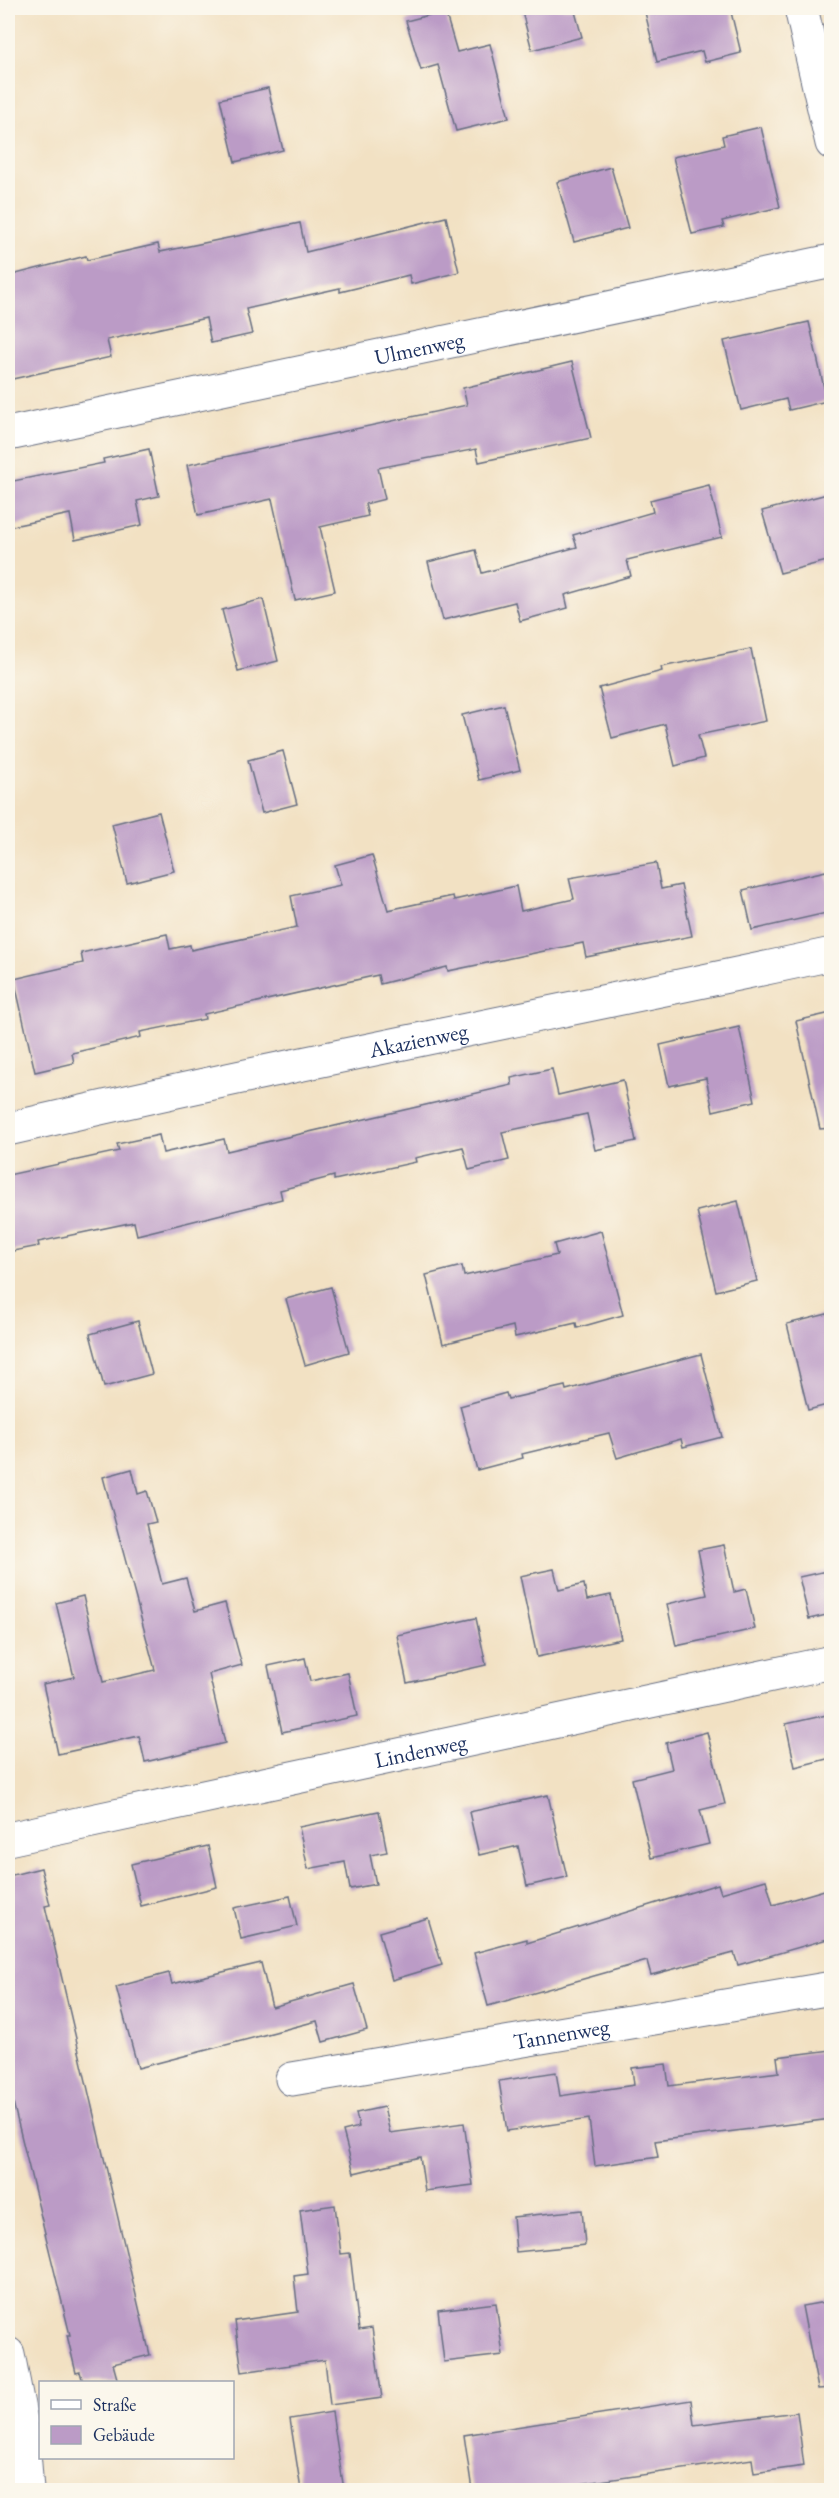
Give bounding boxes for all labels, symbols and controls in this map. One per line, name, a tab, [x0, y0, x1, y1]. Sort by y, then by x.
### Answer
street label: Ulmenweg	[372, 324, 467, 371]
street label: Akazienweg	[366, 1015, 471, 1064]
street label: Lindenweg	[372, 1726, 470, 1774]
street label: Tannenweg	[511, 2011, 612, 2056]
legend	[39, 2381, 234, 2459]
text: Straße	[93, 2393, 136, 2416]
text: Gebäude	[93, 2423, 155, 2446]

